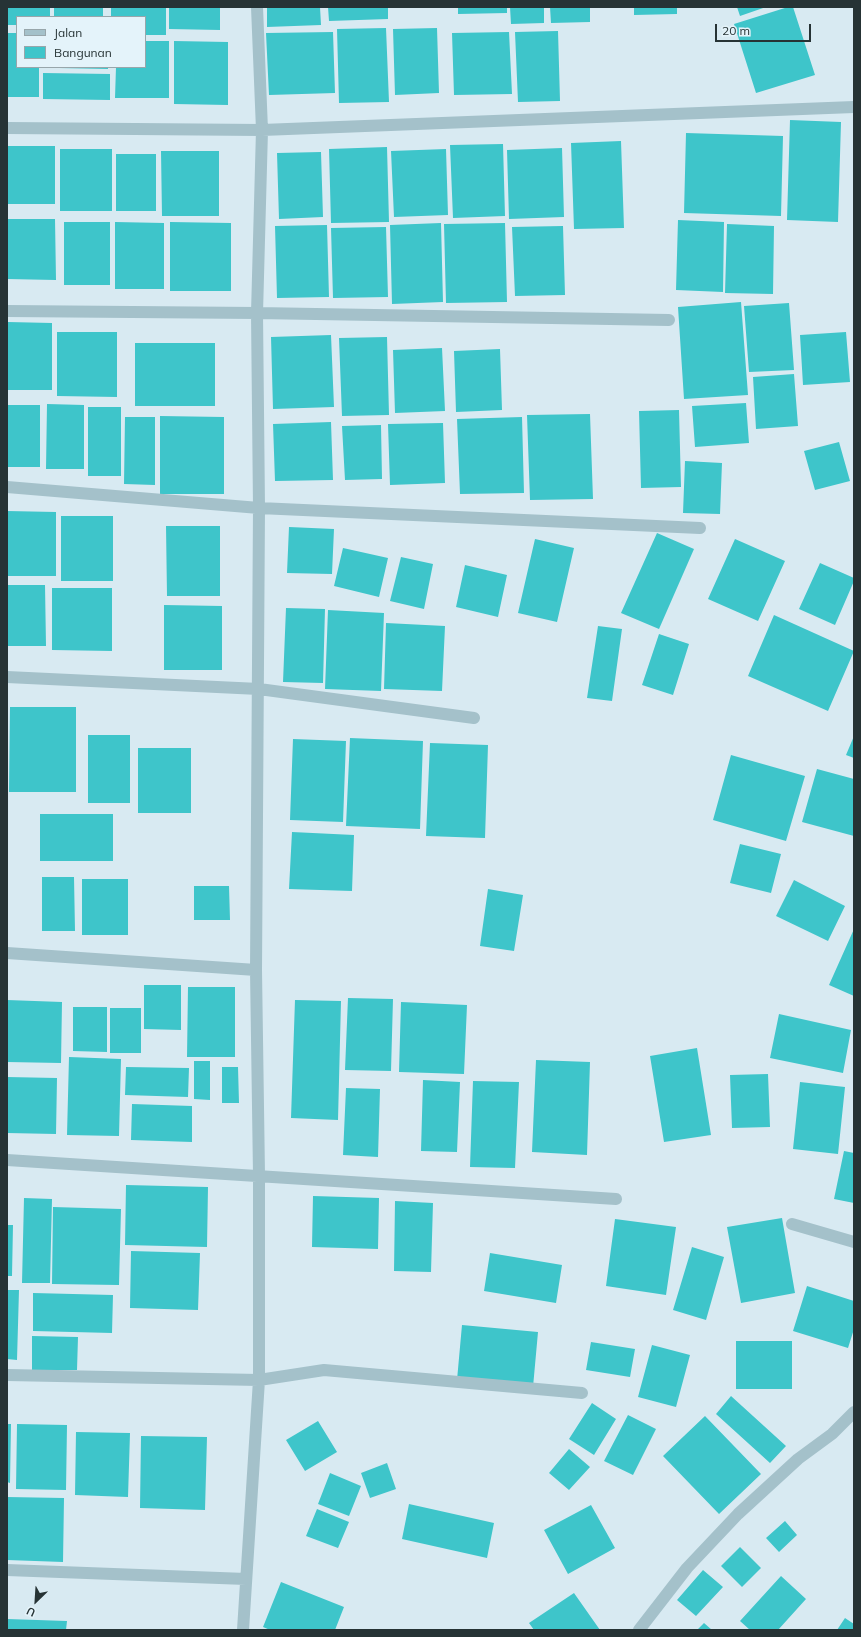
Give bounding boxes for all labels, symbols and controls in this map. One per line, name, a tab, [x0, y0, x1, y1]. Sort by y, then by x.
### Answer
legend	[16, 16, 146, 68]
scale bar	[717, 16, 813, 42]
text: 20 m	[722, 23, 750, 38]
text: Jalan	[54, 25, 82, 40]
text: Bangunan	[54, 45, 112, 60]
north arrow	[16, 1581, 56, 1621]
text: U	[24, 1604, 38, 1620]

